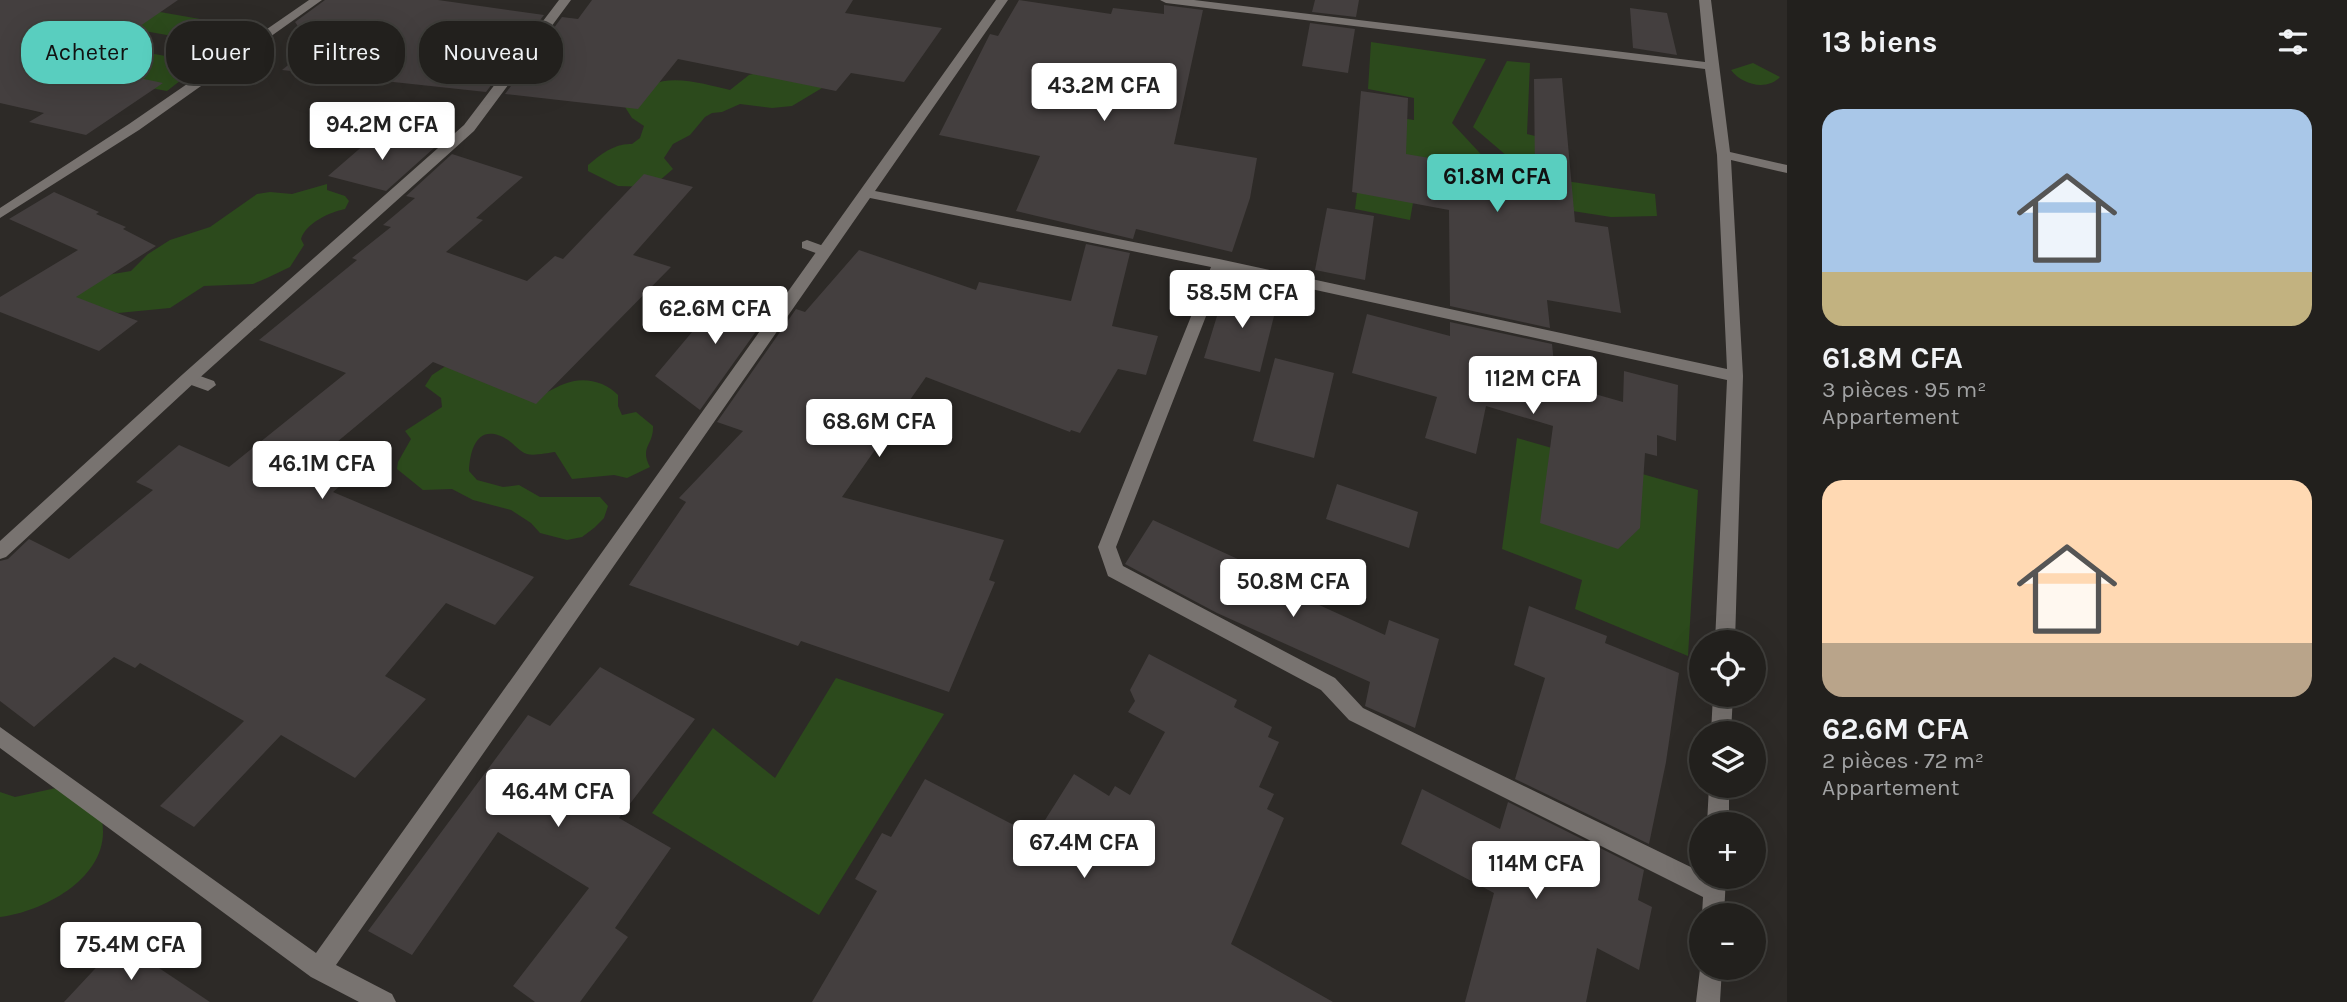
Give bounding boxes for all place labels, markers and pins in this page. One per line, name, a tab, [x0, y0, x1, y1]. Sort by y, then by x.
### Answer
pin: 43.2M CFA	[1024, 64, 1184, 123]
pin: 94.2M CFA	[302, 102, 462, 162]
pin: 61.8M CFA	[1417, 154, 1577, 214]
pin: 58.5M CFA	[1162, 270, 1322, 330]
pin: 62.6M CFA	[635, 286, 795, 346]
pin: 112M CFA	[1461, 356, 1605, 416]
pin: 68.6M CFA	[799, 400, 959, 459]
pin: 46.1M CFA	[242, 442, 402, 501]
pin: 50.8M CFA	[1213, 560, 1373, 619]
pin: 46.4M CFA	[478, 770, 638, 829]
pin: 67.4M CFA	[1004, 820, 1164, 880]
pin: 114M CFA	[1464, 842, 1608, 901]
pin: 75.4M CFA	[51, 922, 211, 982]

